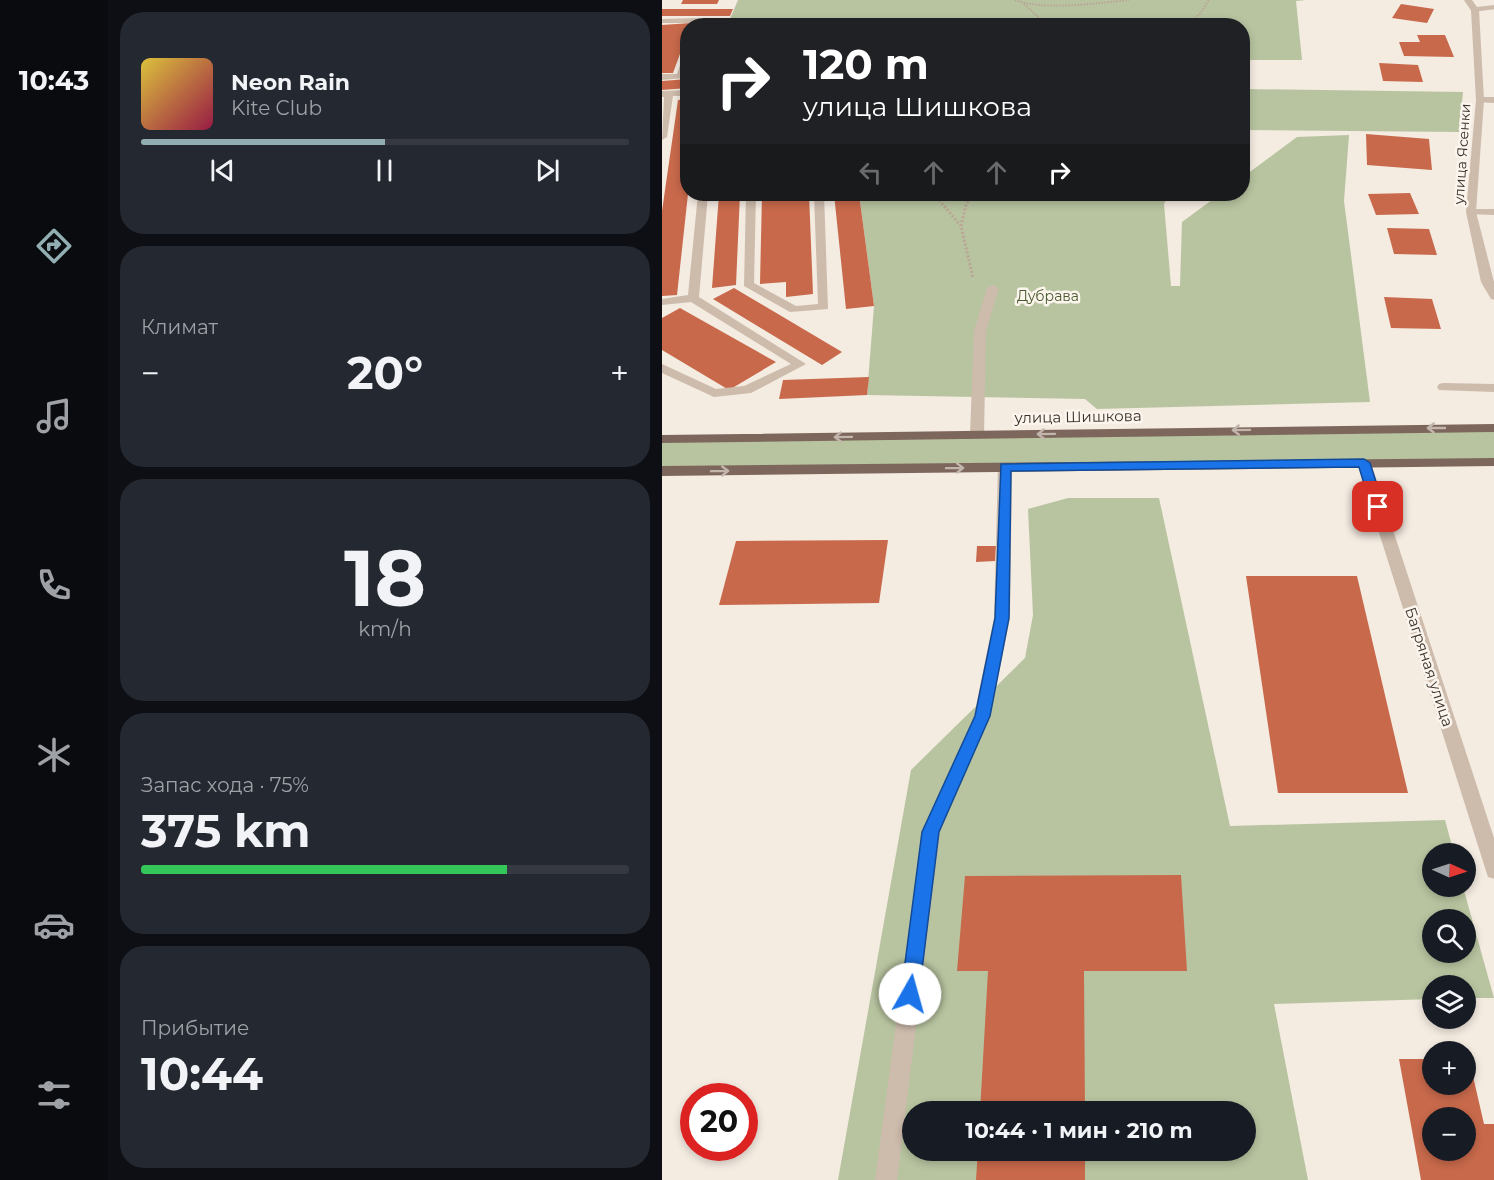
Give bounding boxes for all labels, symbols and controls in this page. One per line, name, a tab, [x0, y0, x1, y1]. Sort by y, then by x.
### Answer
text: 120 m	[803, 38, 929, 90]
icon: right	[704, 42, 782, 120]
text: 10:43	[19, 64, 89, 97]
text: Neon Rain	[231, 69, 350, 96]
text: улица Шишкова	[803, 90, 1032, 123]
text: Kite Club	[231, 96, 322, 120]
street label: улица Ясенки	[1449, 103, 1475, 206]
icon: previous	[206, 154, 239, 187]
icon: pause	[368, 154, 401, 187]
icon: next	[531, 154, 564, 187]
icon: left	[854, 156, 887, 189]
icon: ahead	[917, 156, 950, 189]
icon: ahead	[980, 156, 1013, 189]
icon: right	[1043, 156, 1076, 189]
icon: directions	[33, 225, 75, 267]
park label: Дубрава	[1017, 287, 1079, 305]
text: Климат	[141, 315, 218, 339]
text: 20°	[347, 345, 423, 400]
text: −	[141, 353, 160, 393]
text: +	[610, 353, 629, 393]
icon: music	[33, 395, 75, 437]
street label: улица Шишкова	[1013, 406, 1142, 427]
one-way arrow	[1427, 422, 1447, 434]
one-way arrow	[1232, 425, 1252, 436]
one-way arrow	[1037, 428, 1057, 440]
one-way arrow	[834, 431, 854, 443]
one-way arrow	[945, 462, 965, 474]
one-way arrow	[710, 465, 730, 476]
pin	[1352, 481, 1403, 532]
icon: arrive	[1361, 490, 1394, 523]
text: 18	[344, 530, 426, 626]
icon: phone	[33, 564, 75, 606]
street label: Багряная улица	[1401, 605, 1458, 729]
text: km/h	[358, 617, 412, 641]
icon: climate	[33, 734, 75, 776]
text: Запас хода · 75%	[141, 773, 309, 797]
text: 375 km	[141, 803, 310, 858]
north arrow	[1422, 843, 1476, 897]
map controls	[1422, 843, 1476, 1161]
icon: car	[33, 904, 75, 946]
button: search	[1422, 909, 1476, 963]
position arrow	[878, 962, 942, 1026]
button: layers	[1422, 975, 1476, 1029]
text: Прибытие	[141, 1016, 249, 1040]
button: +	[1422, 1041, 1476, 1095]
text: 10:44	[141, 1046, 263, 1101]
icon: filters	[33, 1074, 75, 1116]
speed limit sign: 20	[680, 1083, 758, 1161]
button: −	[1422, 1107, 1476, 1161]
text: 10:44 · 1 мин · 210 m	[965, 1117, 1193, 1144]

